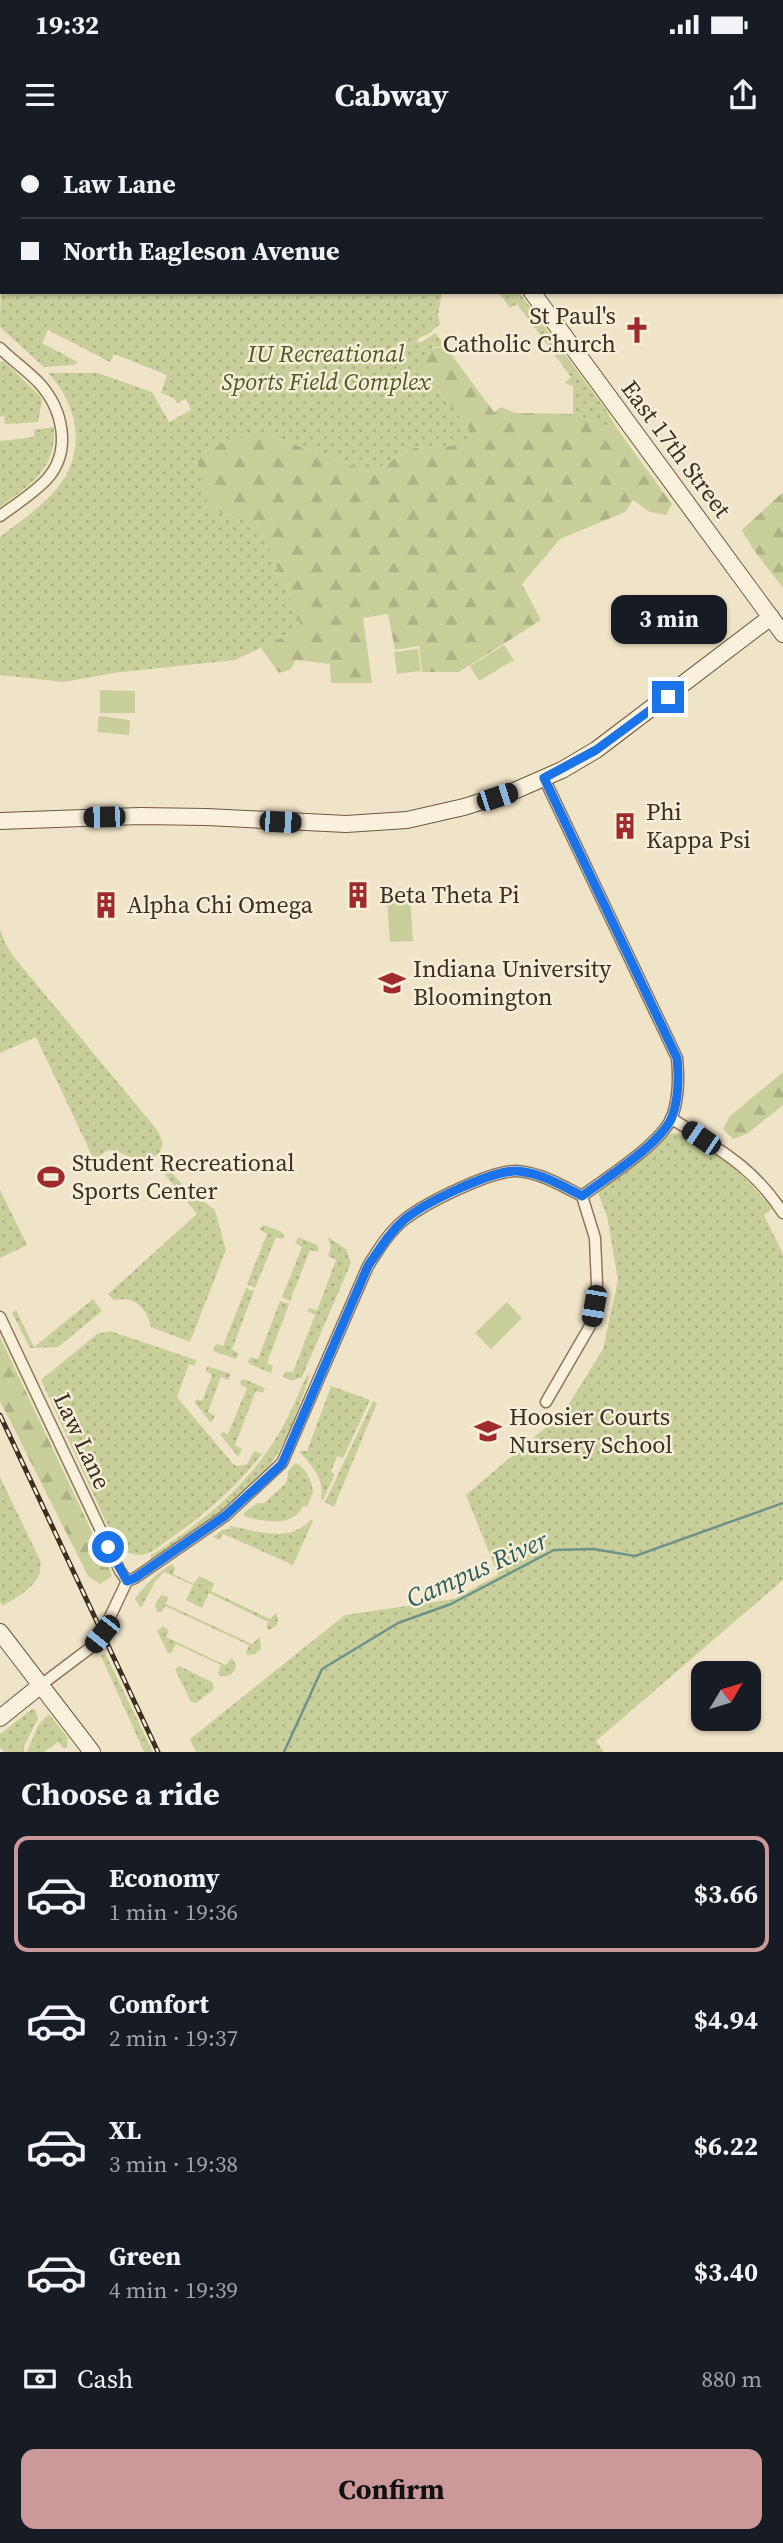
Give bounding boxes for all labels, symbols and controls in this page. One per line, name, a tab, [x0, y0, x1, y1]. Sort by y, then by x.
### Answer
text: 19:32	[35, 7, 99, 43]
text: Cabway	[334, 73, 449, 117]
icon: menu	[21, 76, 59, 114]
icon: share	[724, 76, 762, 114]
text: Law Lane	[63, 166, 176, 202]
text: North Eagleson Avenue	[63, 233, 340, 269]
place label: St Paul's Catholic Church	[443, 299, 616, 360]
church icon: St Paul's Catholic Church	[622, 315, 652, 345]
park label: IU Recreational Sports Field Complex	[221, 337, 431, 398]
street label: East 17th Street	[614, 373, 739, 524]
callout: 3 min	[610, 596, 726, 644]
text: 3 min	[639, 603, 699, 635]
route end	[652, 681, 684, 713]
car	[474, 781, 521, 813]
place label: Phi Kappa Psi	[646, 795, 751, 856]
car	[83, 806, 126, 828]
car	[259, 811, 302, 833]
building icon: Phi Kappa Psi	[610, 811, 640, 841]
place label: Beta Theta Pi	[379, 878, 520, 911]
building icon: Beta Theta Pi	[343, 880, 373, 910]
place label: Alpha Chi Omega	[127, 888, 314, 921]
building icon: Alpha Chi Omega	[91, 890, 121, 920]
place label: Indiana University Bloomington	[413, 952, 612, 1013]
school or university icon: Indiana University Bloomington	[377, 968, 407, 998]
car	[678, 1118, 725, 1158]
place label: Student Recreational Sports Center	[72, 1146, 295, 1207]
sports icon: Student Recreational Sports Center	[36, 1162, 66, 1192]
car	[581, 1283, 608, 1329]
street label: Law Lane	[46, 1387, 119, 1495]
place label: Hoosier Courts Nursery School	[509, 1400, 672, 1461]
school or university icon: Hoosier Courts Nursery School	[473, 1416, 503, 1446]
water label: Campus River	[401, 1522, 554, 1616]
route start	[92, 1531, 124, 1563]
car	[81, 1611, 124, 1657]
north arrow	[691, 1661, 761, 1731]
map controls	[691, 1661, 761, 1731]
text: Choose a ride	[21, 1772, 220, 1816]
text: Economy	[109, 1860, 220, 1896]
icon: car	[25, 1863, 88, 1926]
text: $3.66	[694, 1876, 758, 1912]
text: 1 min · 19:36	[109, 1896, 238, 1928]
text: Comfort	[109, 1986, 209, 2022]
icon: car	[25, 1989, 88, 2052]
text: $4.94	[694, 2002, 758, 2038]
text: 2 min · 19:37	[109, 2022, 238, 2054]
text: XL	[109, 2112, 141, 2148]
icon: car	[25, 2115, 88, 2178]
text: $6.22	[694, 2128, 758, 2164]
text: 3 min · 19:38	[109, 2148, 238, 2180]
text: Green	[109, 2238, 181, 2274]
icon: car	[25, 2241, 88, 2304]
text: $3.40	[694, 2254, 758, 2290]
text: 4 min · 19:39	[109, 2274, 238, 2306]
icon: cash	[21, 2360, 59, 2398]
text: Cash	[77, 2361, 133, 2397]
text: 880 m	[701, 2363, 762, 2395]
button: Confirm	[21, 2449, 762, 2529]

